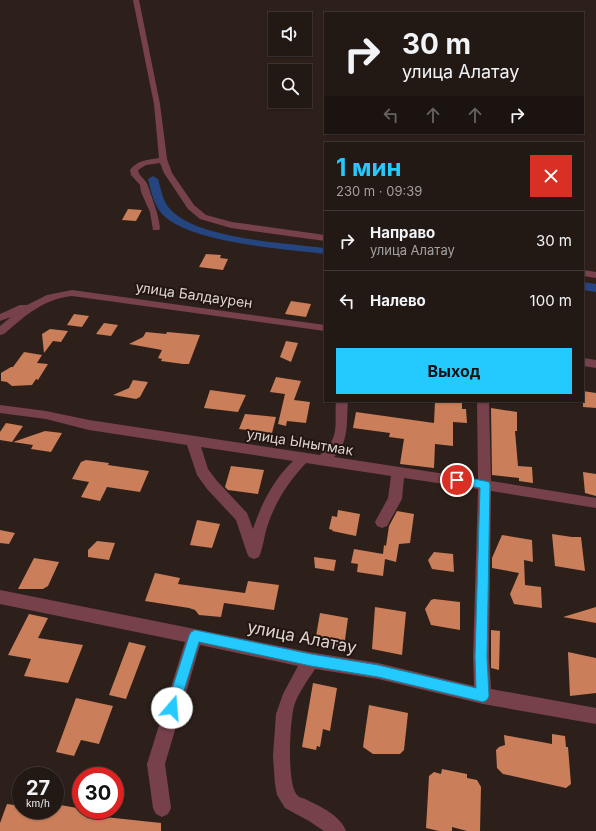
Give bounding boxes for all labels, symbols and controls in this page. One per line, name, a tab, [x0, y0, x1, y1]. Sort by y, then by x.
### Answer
map controls	[268, 12, 312, 108]
button: sound	[268, 12, 312, 56]
text: 30 m	[402, 27, 471, 61]
icon: right	[336, 28, 388, 80]
text: улица Алатау	[402, 61, 519, 82]
button: search	[268, 64, 312, 108]
icon: left	[380, 104, 402, 126]
icon: ahead	[422, 104, 444, 126]
icon: ahead	[464, 104, 486, 126]
icon: right	[506, 104, 528, 126]
text: 1 мин	[336, 153, 401, 182]
button: close	[530, 155, 572, 197]
text: 230 m · 09:39	[336, 183, 422, 199]
text: Направо	[370, 223, 435, 242]
icon: right	[336, 230, 358, 252]
text: 30 m	[536, 231, 572, 250]
text: улица Алатау	[370, 242, 455, 258]
street label: улица Балдаурен	[134, 278, 254, 311]
icon: left	[336, 290, 358, 312]
text: Налево	[370, 291, 426, 310]
text: 100 m	[530, 291, 572, 310]
button: Выход	[336, 348, 572, 394]
street label: улица Ынытмак	[246, 425, 355, 458]
pin	[440, 463, 474, 497]
icon: arrive	[446, 469, 468, 491]
street label: улица Алатау	[246, 617, 359, 657]
position arrow	[151, 687, 193, 729]
speed limit sign: 30	[72, 767, 124, 819]
text: 27	[26, 776, 50, 800]
text: km/h	[26, 797, 50, 809]

